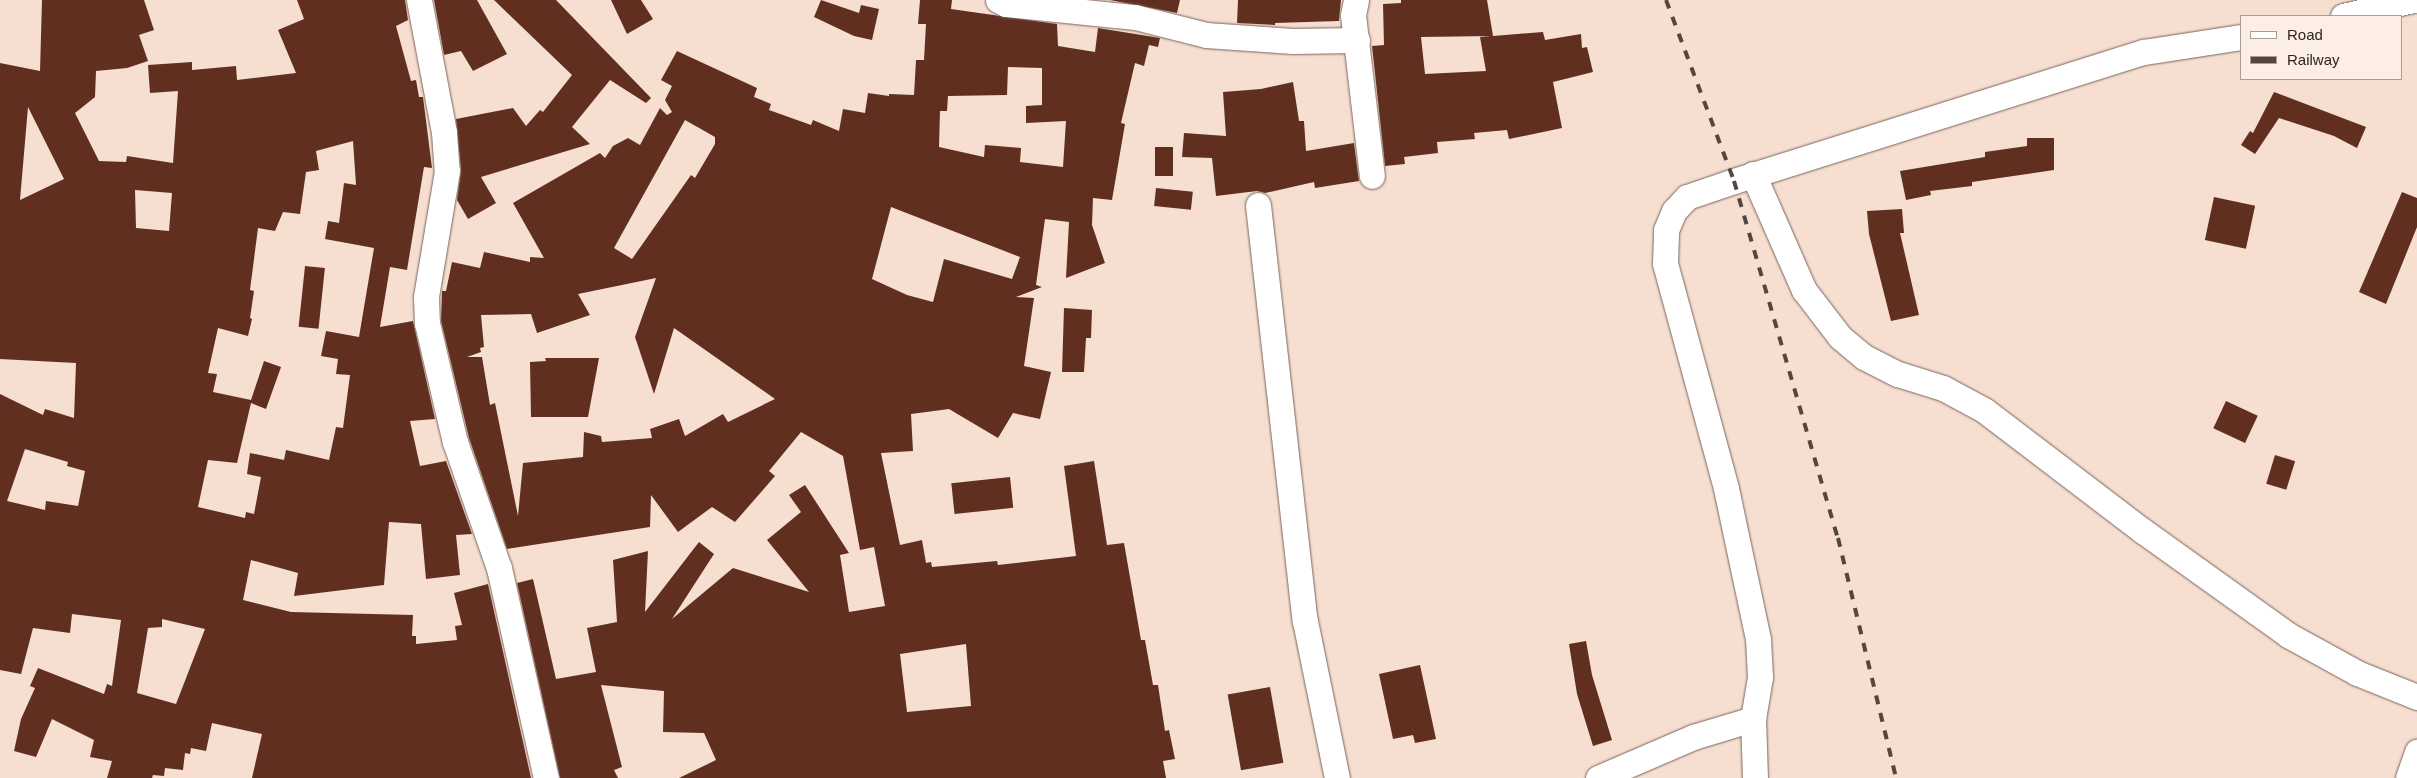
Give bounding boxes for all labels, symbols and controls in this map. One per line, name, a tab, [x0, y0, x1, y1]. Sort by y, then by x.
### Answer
legend	[2240, 15, 2402, 80]
text: Road	[2287, 26, 2323, 43]
text: Railway	[2287, 51, 2340, 68]

